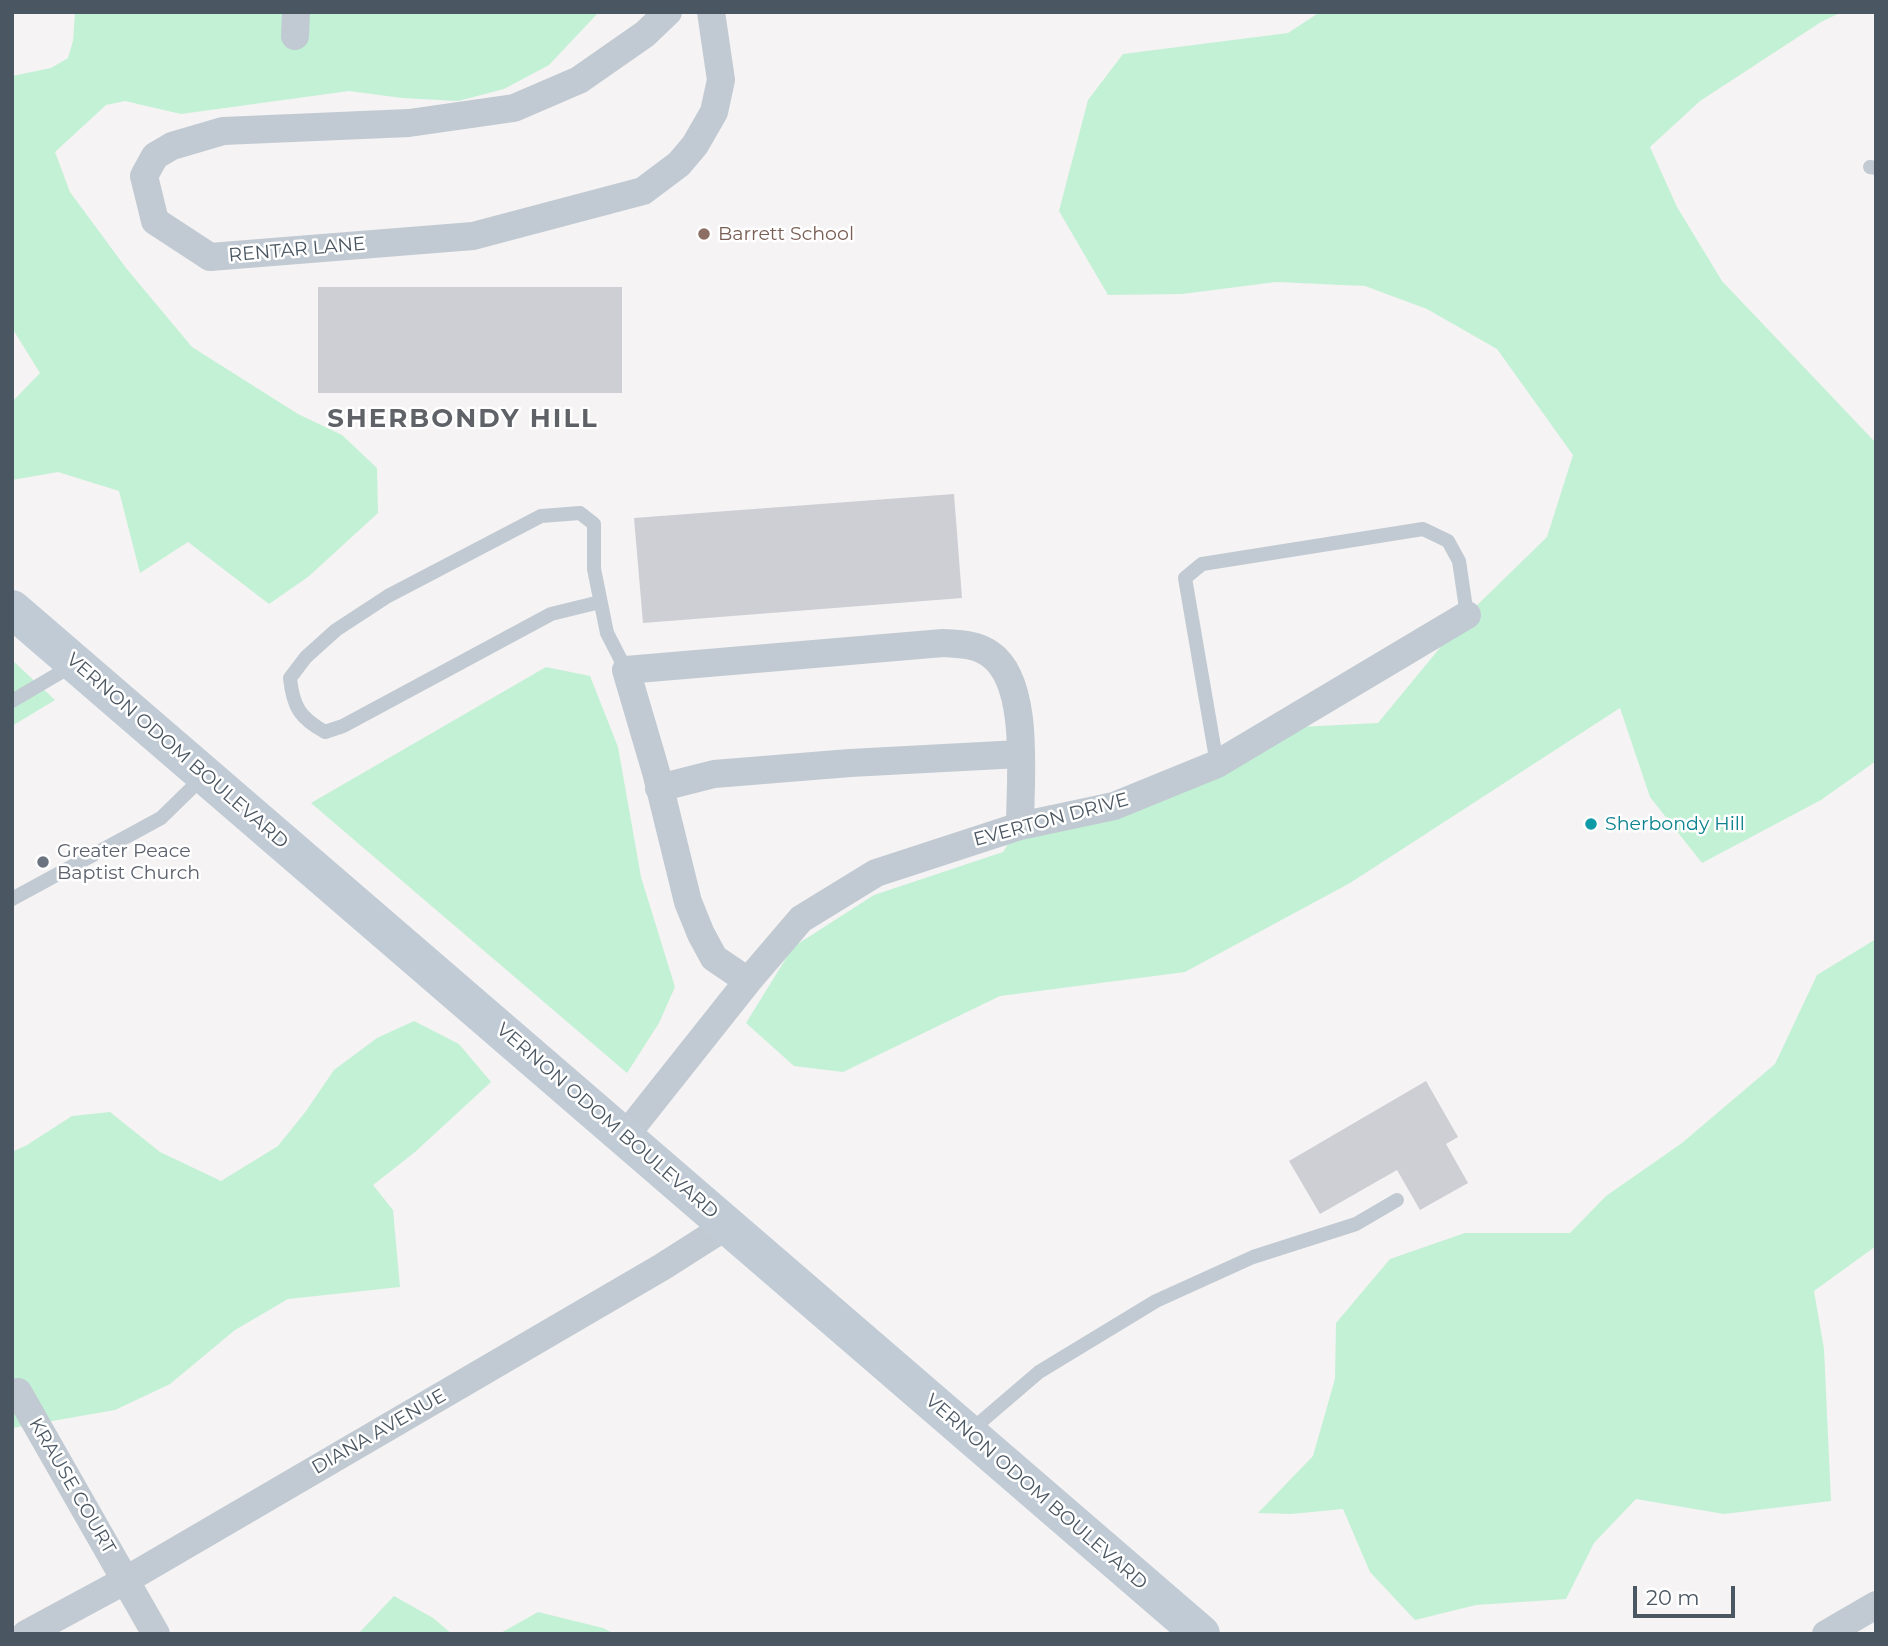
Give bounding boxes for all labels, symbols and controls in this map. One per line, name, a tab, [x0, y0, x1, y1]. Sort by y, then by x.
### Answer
place label: Barrett School	[718, 223, 854, 245]
marker: Barrett School	[696, 226, 712, 242]
street label: RENTAR LANE	[228, 233, 366, 267]
district label: SHERBONDY HILL	[329, 403, 597, 435]
street label: VERNON ODOM BOULEVARD	[61, 648, 293, 854]
street label: EVERTON DRIVE	[971, 788, 1131, 852]
place label: Sherbondy Hill	[1605, 813, 1745, 835]
marker: Sherbondy Hill	[1583, 816, 1599, 832]
place label: Greater Peace Baptist Church	[57, 840, 200, 884]
marker: Greater Peace Baptist Church	[35, 854, 51, 870]
street label: VERNON ODOM BOULEVARD	[491, 1018, 723, 1224]
street label: DIANA AVENUE	[308, 1384, 450, 1480]
street label: VERNON ODOM BOULEVARD	[920, 1389, 1152, 1595]
street label: KRAUSE COURT	[24, 1414, 120, 1558]
scale bar	[1636, 1572, 1738, 1616]
text: 20 m	[1646, 1585, 1700, 1610]

